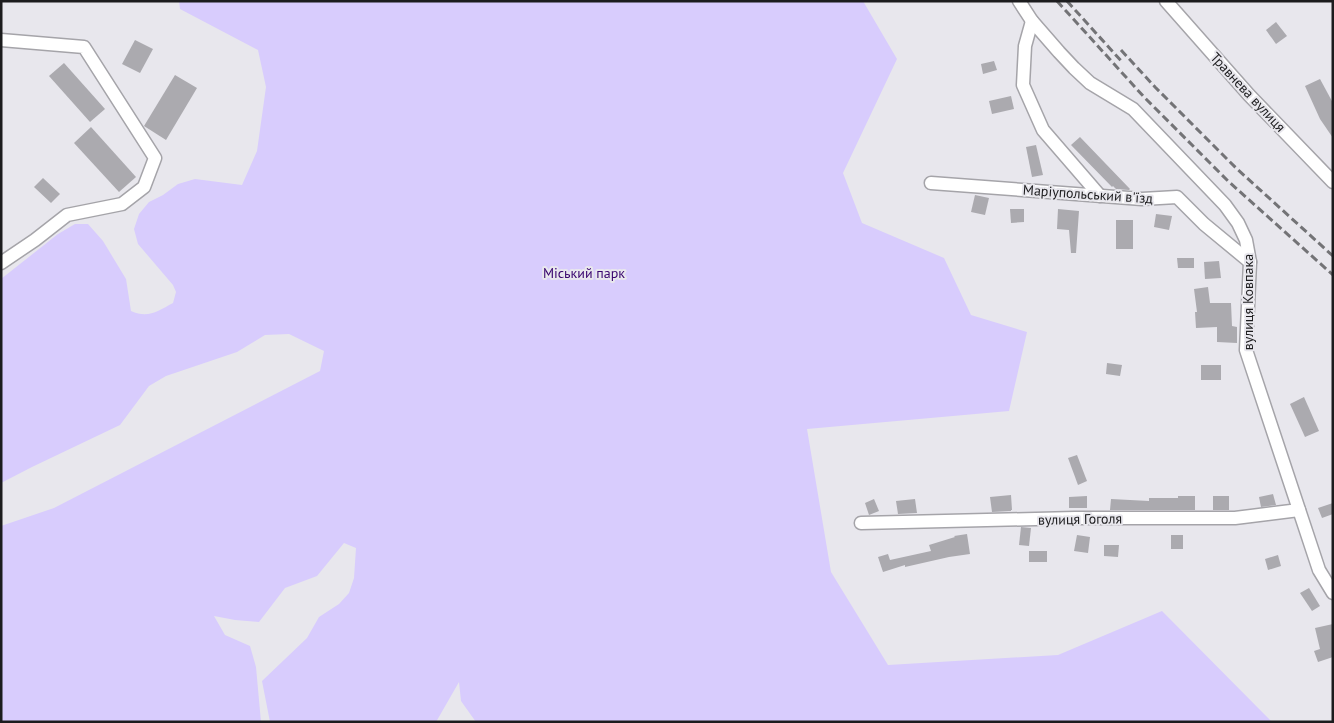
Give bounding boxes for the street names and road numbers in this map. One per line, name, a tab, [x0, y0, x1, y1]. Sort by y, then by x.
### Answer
street label: Травнева вулиця	[1206, 48, 1290, 136]
street label: Маріупольський в'їзд	[1022, 180, 1154, 208]
street label: вулиця Ковпака	[1239, 254, 1257, 350]
street label: вулиця Гоголя	[1038, 509, 1122, 529]

